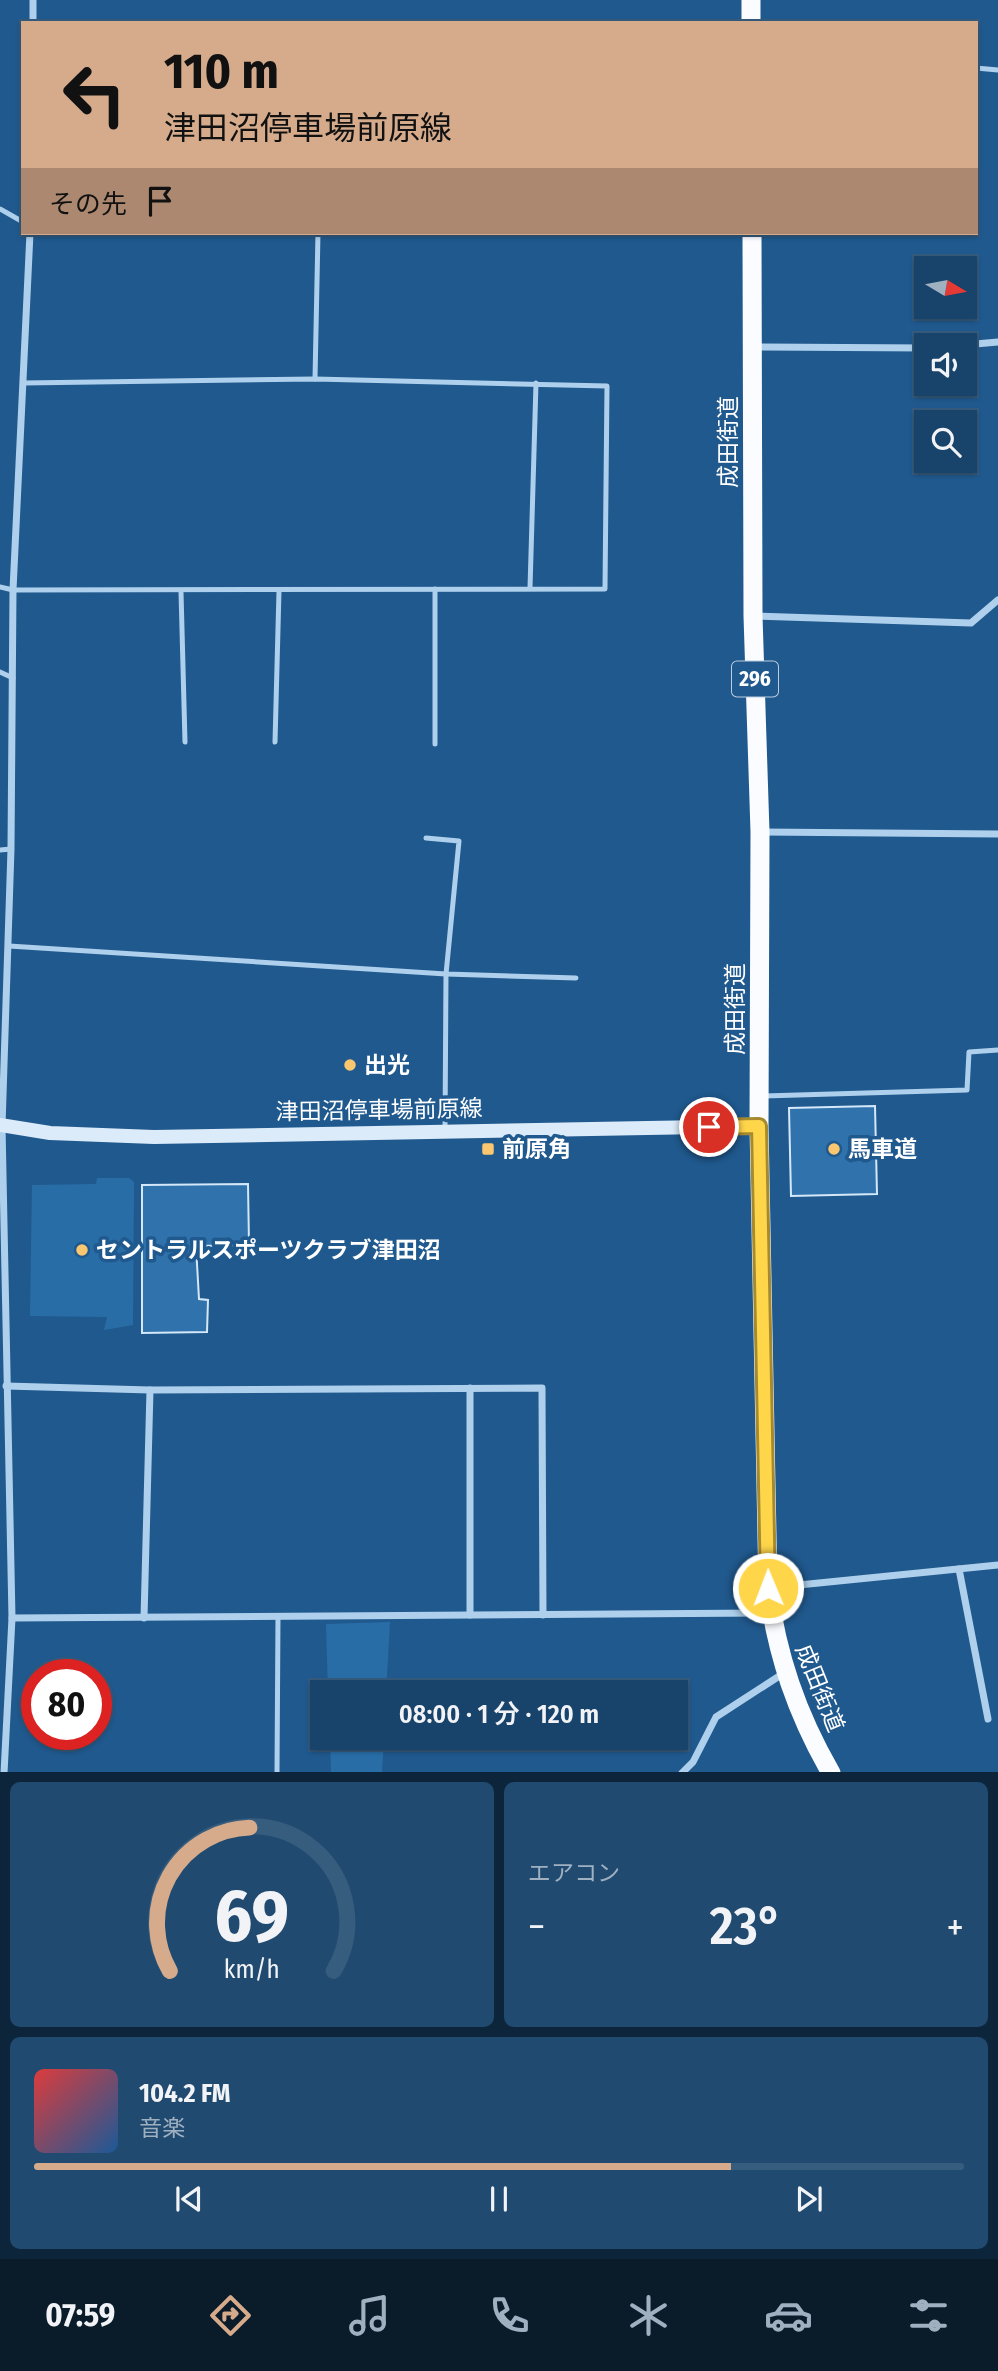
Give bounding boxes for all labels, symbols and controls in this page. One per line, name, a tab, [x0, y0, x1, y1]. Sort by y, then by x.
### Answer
text: 110 m	[164, 42, 279, 101]
icon: left	[49, 49, 140, 140]
text: 津田沼停車場前原線	[164, 109, 452, 147]
icon: arrive	[141, 182, 179, 220]
text: その先	[49, 189, 127, 220]
north arrow	[914, 256, 976, 318]
map controls	[914, 256, 977, 473]
button: sound	[914, 333, 977, 396]
street label: 成田街道	[714, 396, 742, 488]
button: search	[914, 410, 977, 473]
road number: 296	[732, 662, 778, 696]
street label: 成田街道	[721, 963, 749, 1055]
place label: 出光	[364, 1051, 410, 1079]
marker: 出光	[342, 1057, 358, 1073]
street label: 津田沼停車場前原線	[275, 1094, 483, 1126]
pin	[679, 1097, 739, 1157]
icon: arrive	[690, 1108, 728, 1146]
place label: 前原角	[502, 1135, 571, 1163]
place label: 馬車道	[848, 1135, 917, 1163]
marker: 前原角	[480, 1141, 496, 1157]
marker: 馬車道	[826, 1141, 842, 1157]
place label: セントラルスポーツクラブ津田沼	[96, 1236, 441, 1264]
marker: セントラルスポーツクラブ津田沼	[74, 1242, 90, 1258]
position arrow	[731, 1551, 805, 1625]
street label: 成田街道	[790, 1640, 850, 1736]
speed limit sign: 80	[21, 1659, 112, 1750]
text: 08:00 · 1 分 · 120 m	[399, 1699, 599, 1730]
text: エアコン	[528, 1859, 620, 1887]
text: 69	[215, 1873, 289, 1960]
text: 23°	[710, 1895, 782, 1958]
text: −	[528, 1904, 545, 1950]
text: +	[947, 1904, 964, 1950]
text: km/h	[224, 1954, 280, 1984]
text: 104.2 FM	[139, 2078, 230, 2109]
text: 音楽	[139, 2114, 185, 2142]
icon: previous	[170, 2180, 208, 2218]
icon: pause	[480, 2180, 518, 2218]
icon: next	[790, 2180, 828, 2218]
icon: directions	[206, 2291, 255, 2340]
icon: music	[345, 2291, 394, 2340]
icon: phone	[485, 2291, 534, 2340]
icon: climate	[624, 2291, 673, 2340]
icon: car	[764, 2291, 813, 2340]
icon: filters	[904, 2291, 953, 2340]
text: 07:59	[45, 2296, 115, 2334]

